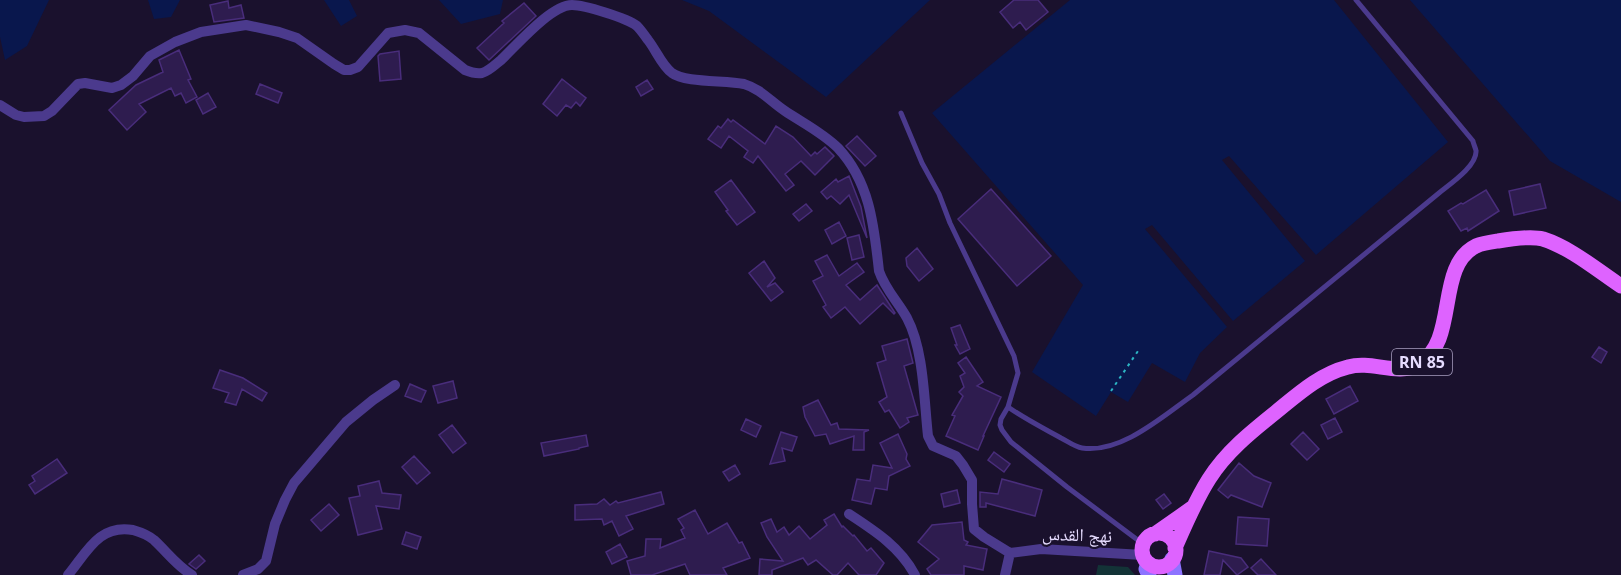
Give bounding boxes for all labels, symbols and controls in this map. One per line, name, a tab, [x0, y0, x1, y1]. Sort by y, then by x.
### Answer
road number: RN 85	[1392, 349, 1452, 375]
street label: نهج القدس	[1041, 521, 1113, 548]

